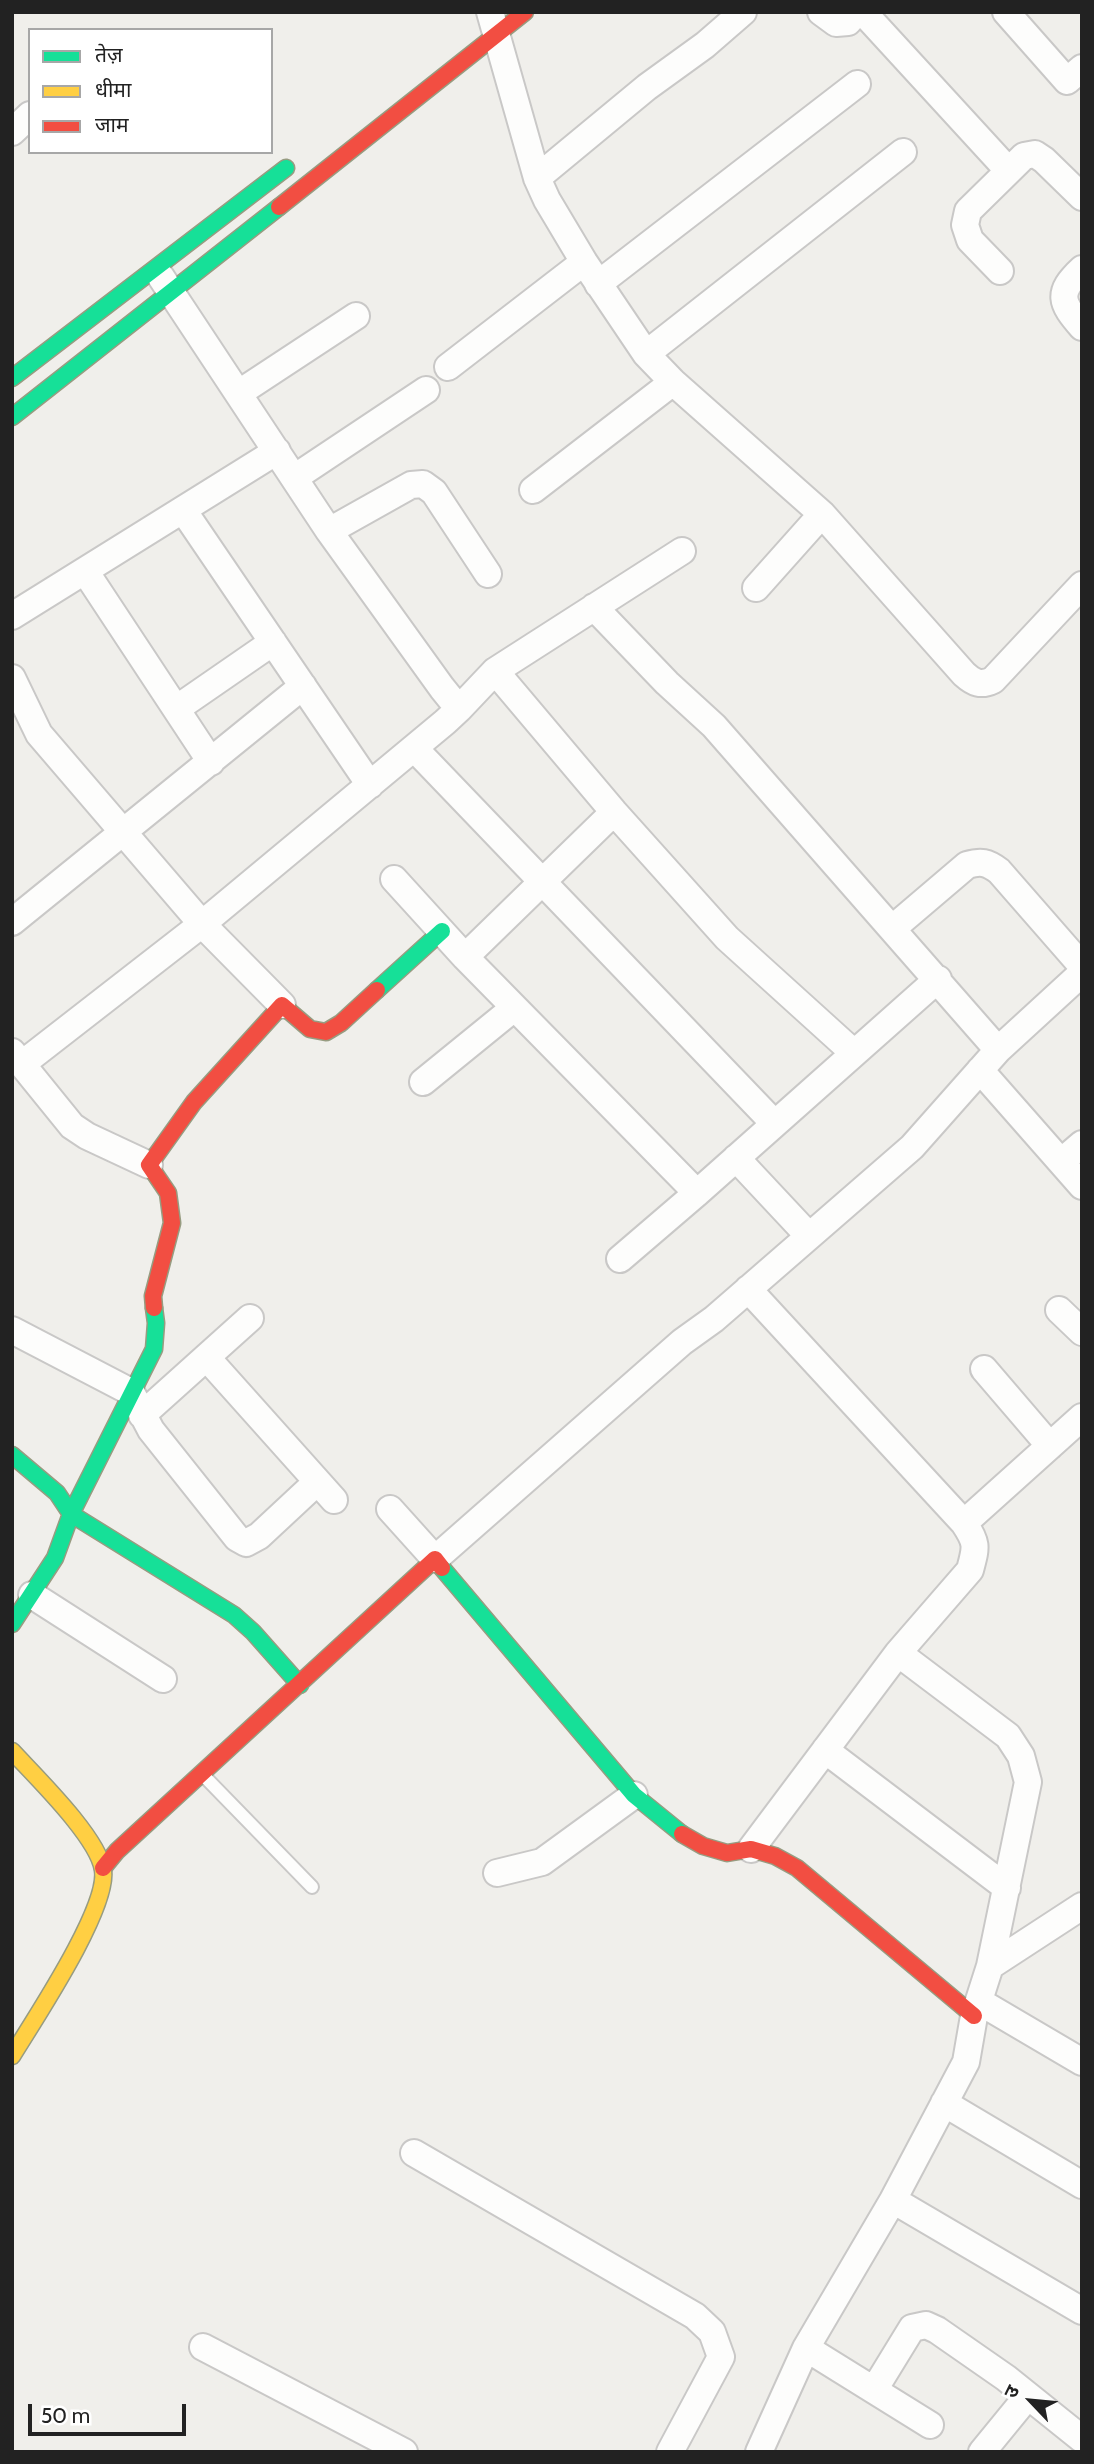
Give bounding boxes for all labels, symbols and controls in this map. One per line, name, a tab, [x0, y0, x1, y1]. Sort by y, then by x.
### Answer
legend	[28, 28, 273, 154]
text: तेज़	[95, 42, 123, 67]
text: धीमा	[95, 77, 131, 102]
text: जाम	[95, 112, 129, 137]
north arrow	[996, 2366, 1066, 2436]
text: उ	[999, 2382, 1024, 2402]
scale bar	[32, 2390, 189, 2434]
text: 50 m	[41, 2403, 90, 2428]

